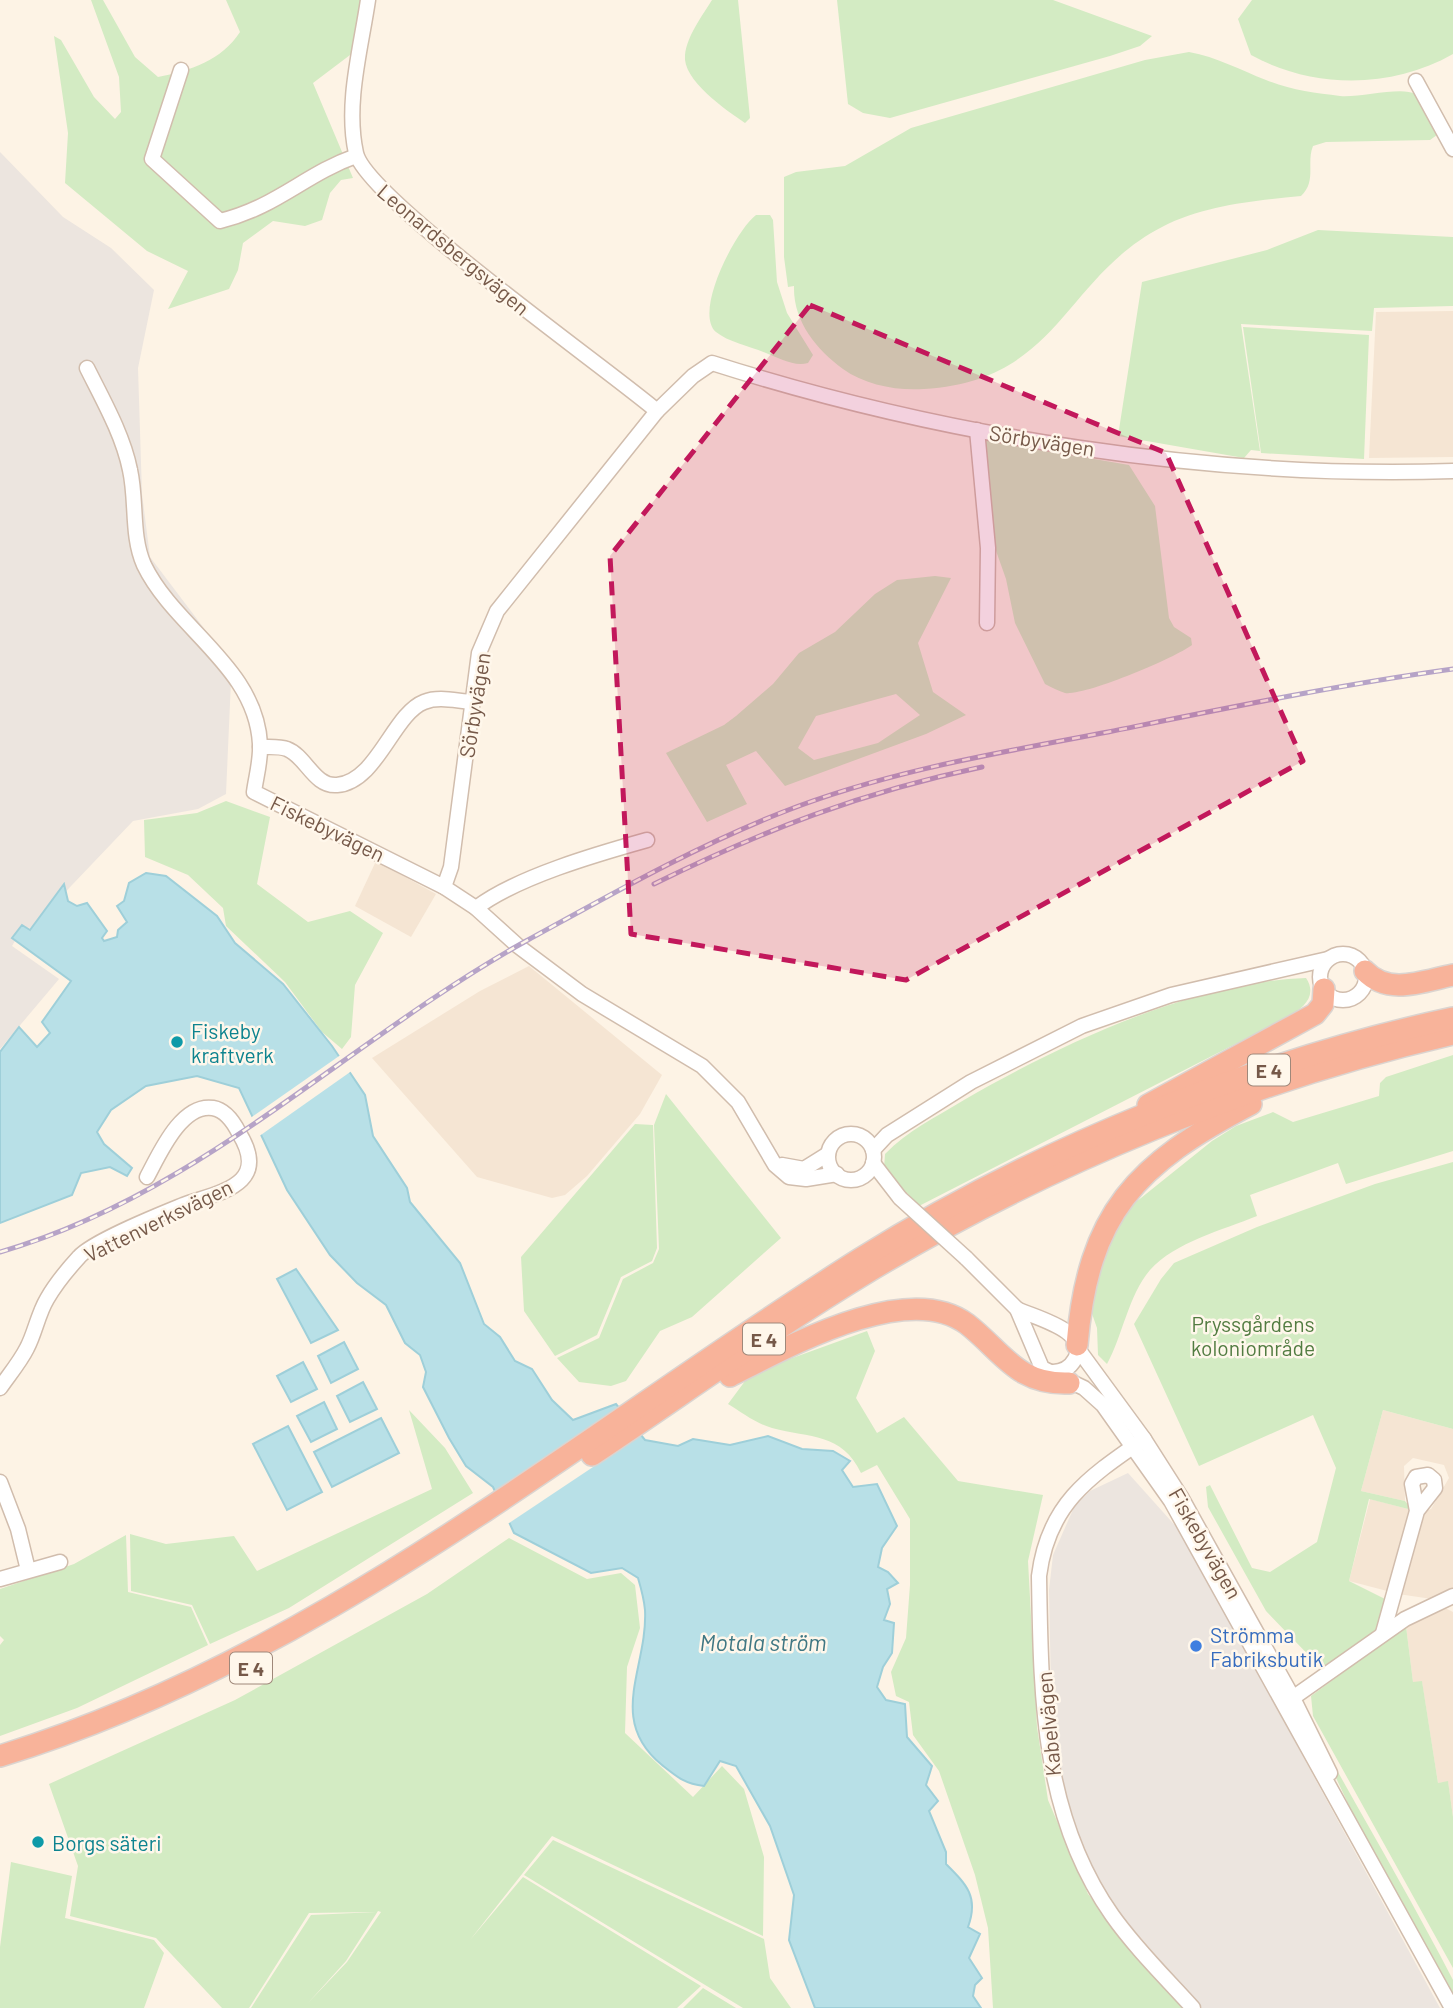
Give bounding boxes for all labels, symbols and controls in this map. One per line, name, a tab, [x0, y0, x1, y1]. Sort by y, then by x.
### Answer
street label: Leonardsbergsvägen	[373, 178, 535, 320]
street label: Sörbyvägen	[988, 419, 1096, 461]
street label: Sörbyvägen	[453, 651, 495, 759]
street label: Fiskebyvägen	[267, 790, 389, 866]
place label: Fiskeby kraftverk	[191, 1018, 274, 1067]
marker: Fiskeby kraftverk	[169, 1034, 185, 1050]
road number: E 4	[1248, 1054, 1290, 1086]
street label: Vattenverksvägen	[80, 1173, 236, 1267]
park label: Pryssgårdens koloniområde	[1191, 1311, 1315, 1360]
road number: E 4	[743, 1324, 785, 1354]
street label: Fiskebyvägen	[1164, 1483, 1248, 1603]
place label: Strömma Fabriksbutik	[1210, 1622, 1323, 1671]
water label: Motala ström	[699, 1628, 827, 1656]
marker: Strömma Fabriksbutik	[1188, 1638, 1204, 1654]
road number: E 4	[230, 1652, 272, 1684]
street label: Kabelvägen	[1031, 1671, 1065, 1777]
place label: Borgs säteri	[52, 1830, 162, 1855]
marker: Borgs säteri	[30, 1834, 46, 1850]

